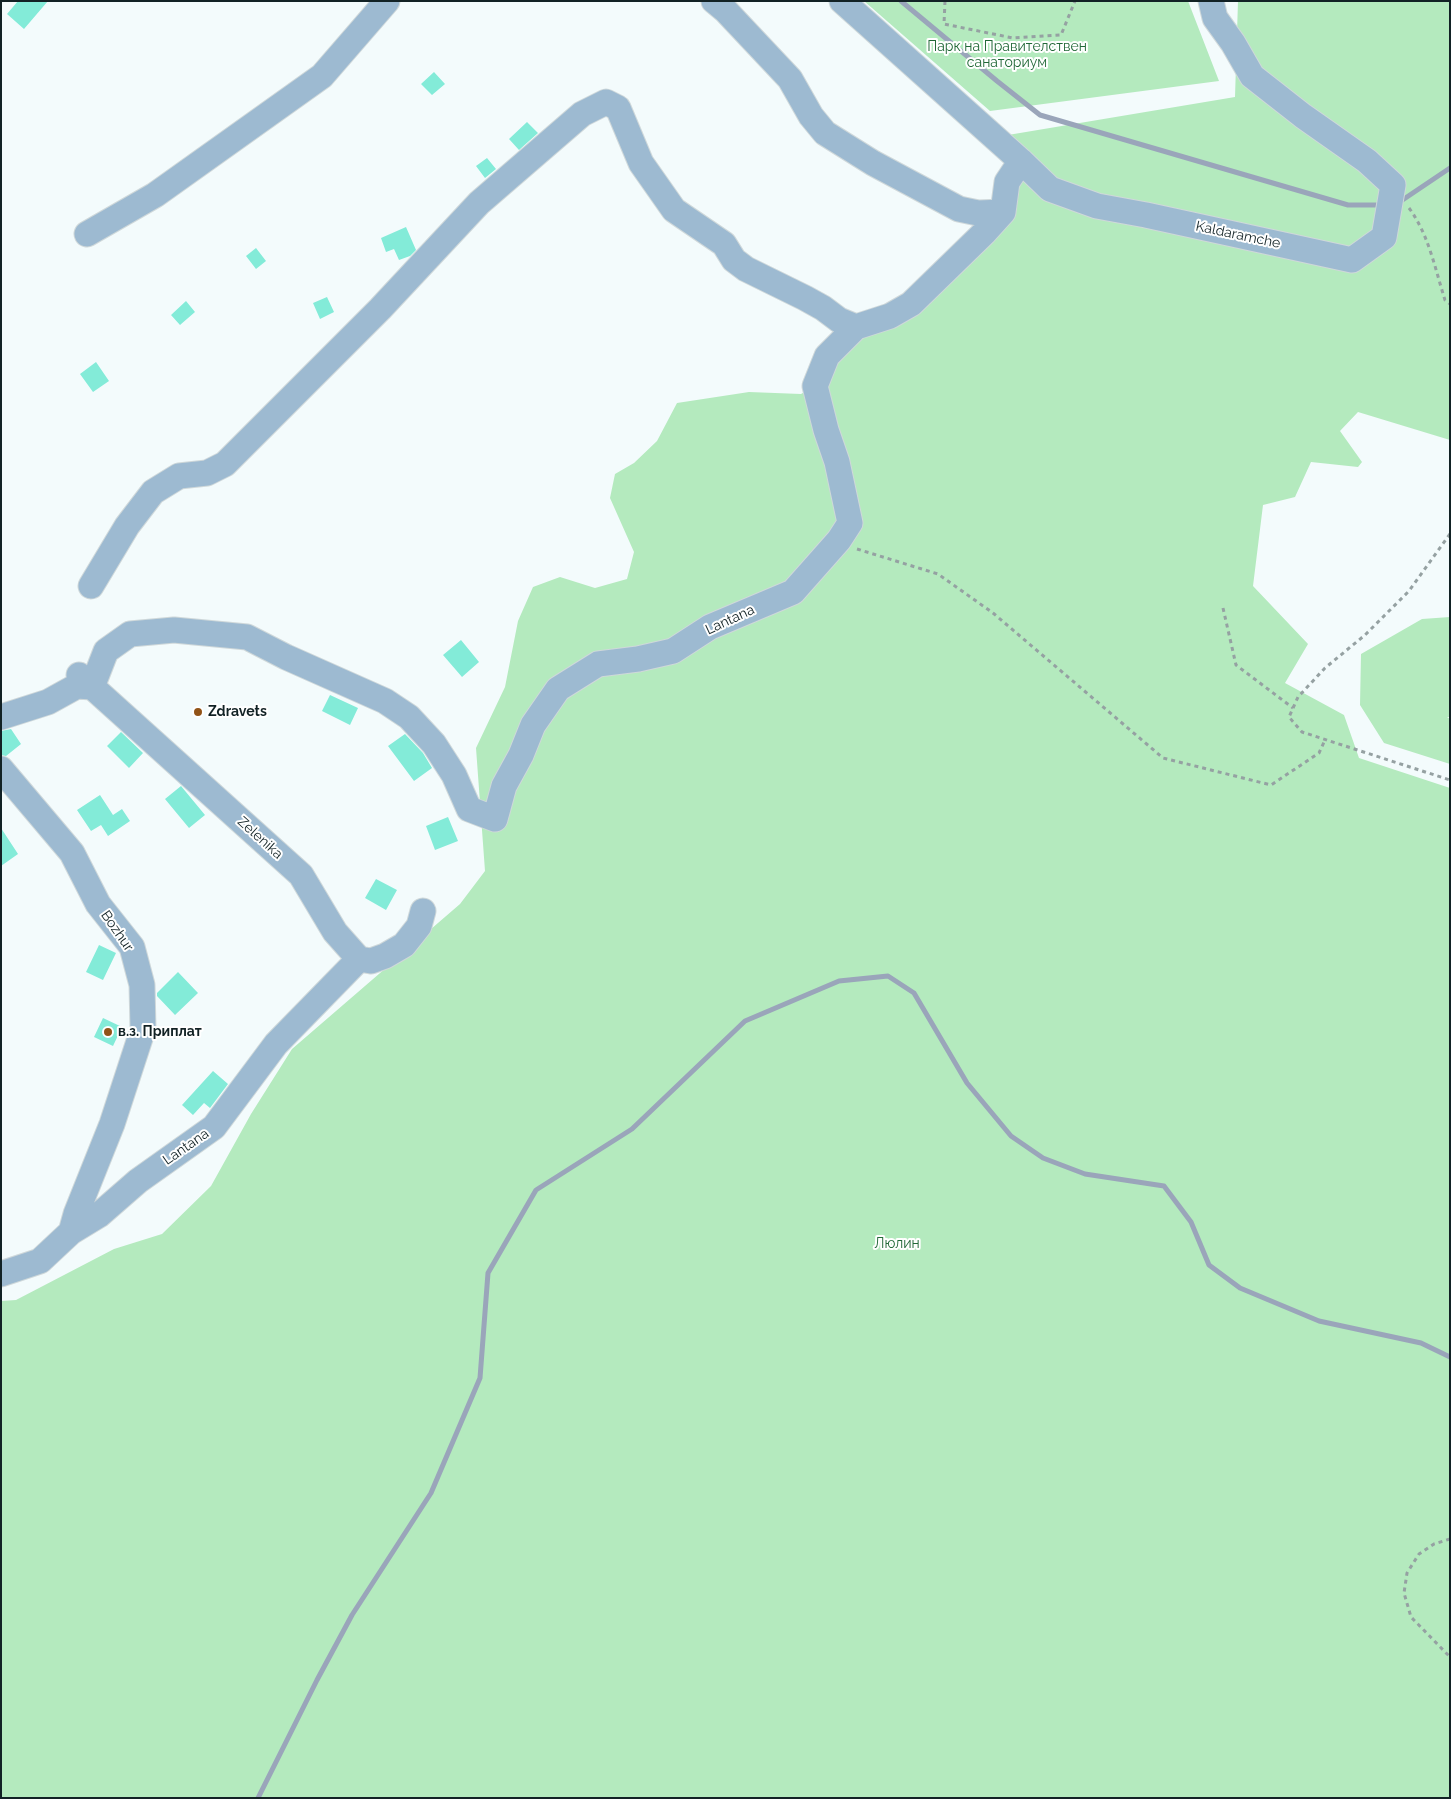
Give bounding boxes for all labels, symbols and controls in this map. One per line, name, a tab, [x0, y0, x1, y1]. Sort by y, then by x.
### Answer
park label: Парк на Правителствен санаториум	[927, 39, 1087, 72]
street label: Kaldaramche	[1194, 218, 1282, 252]
street label: Lantana	[703, 601, 757, 639]
place label: Zdravets	[208, 704, 267, 720]
marker: Zdravets	[192, 706, 204, 718]
street label: Zelenika	[234, 813, 286, 863]
street label: Bozhur	[97, 907, 137, 955]
place label: в.з. Приплат	[118, 1024, 202, 1040]
marker: в.з. Приплат	[102, 1026, 114, 1038]
street label: Lantana	[160, 1125, 212, 1169]
park label: Люлин	[874, 1236, 920, 1252]

